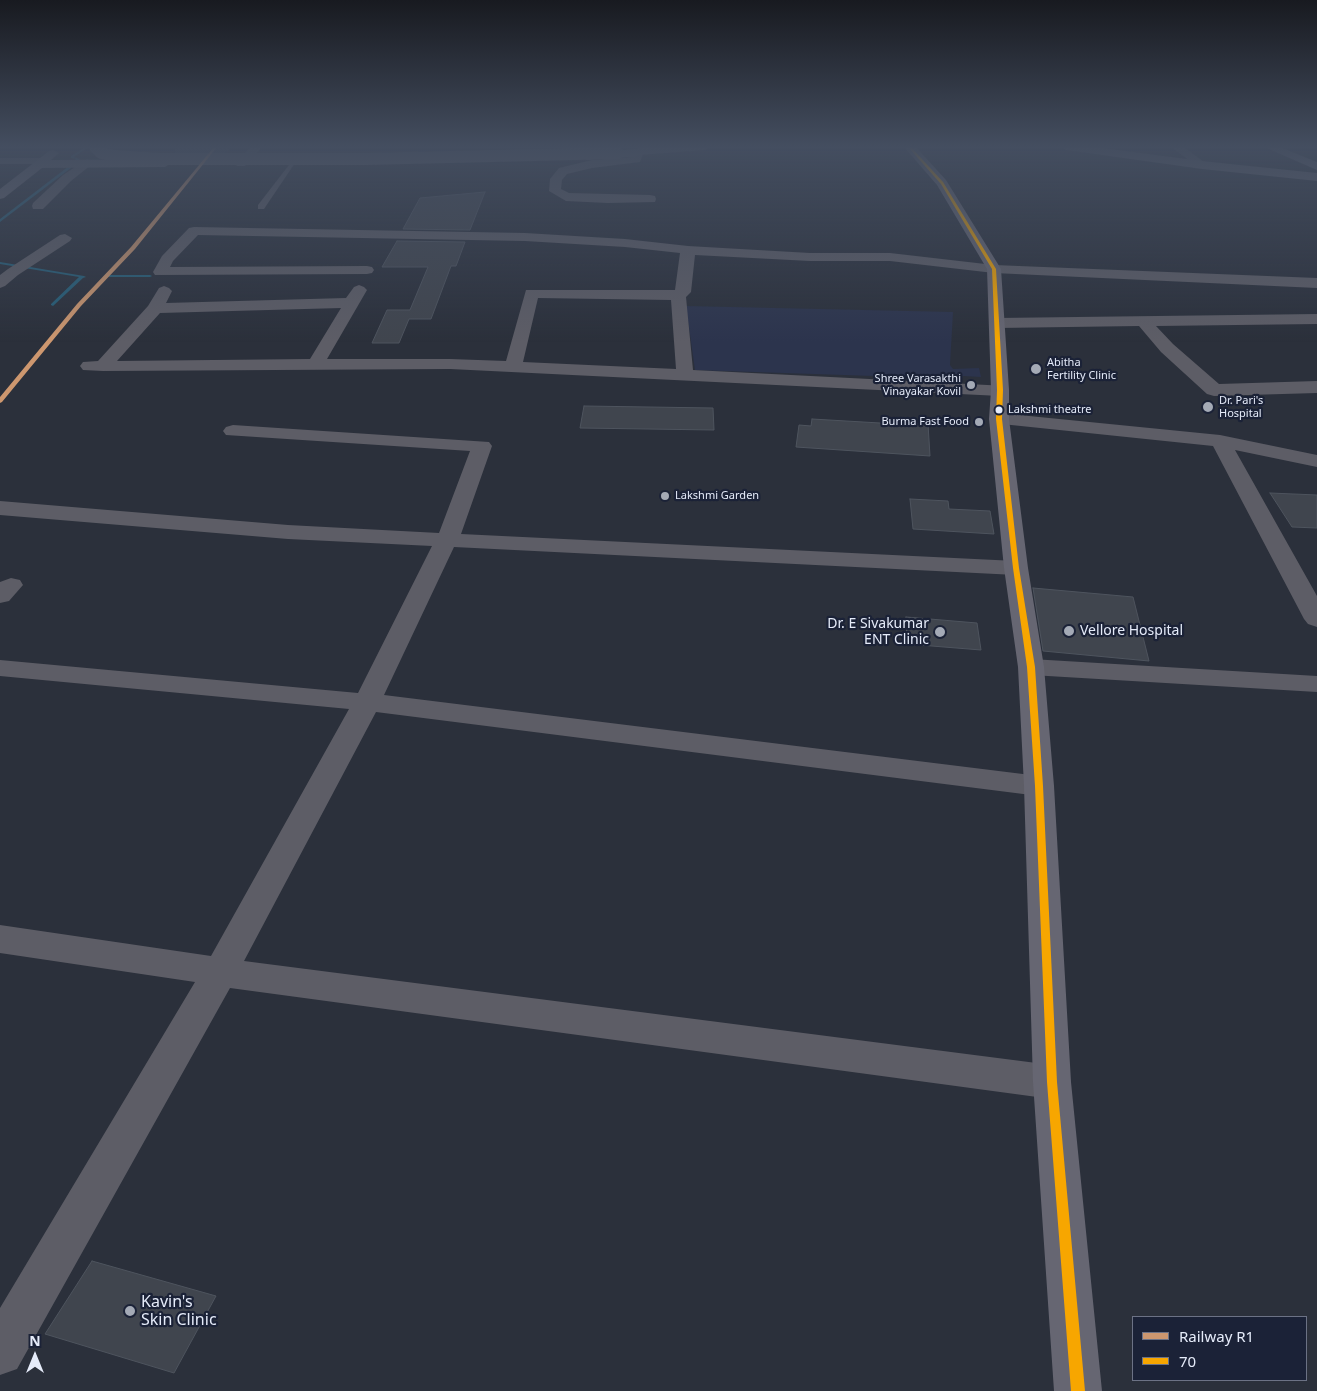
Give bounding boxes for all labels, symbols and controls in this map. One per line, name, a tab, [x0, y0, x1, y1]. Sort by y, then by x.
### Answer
place label: Abitha Fertility Clinic	[1047, 356, 1116, 382]
marker: Abitha Fertility Clinic	[1029, 362, 1043, 376]
place label: Shree Varasakthi Vinayakar Kovil	[875, 372, 961, 398]
marker: Shree Varasakthi Vinayakar Kovil	[965, 379, 977, 391]
place label: Dr. Pari's Hospital	[1219, 394, 1263, 420]
marker: Dr. Pari's Hospital	[1201, 400, 1215, 414]
place label: Lakshmi theatre	[1008, 403, 1092, 417]
marker: Lakshmi theatre	[994, 405, 1004, 415]
place label: Burma Fast Food	[881, 415, 969, 429]
marker: Burma Fast Food	[973, 416, 985, 428]
place label: Lakshmi Garden	[675, 489, 759, 503]
marker: Lakshmi Garden	[659, 490, 671, 502]
place label: Dr. E Sivakumar ENT Clinic	[827, 616, 929, 648]
place label: Vellore Hospital	[1080, 623, 1183, 639]
marker: Vellore Hospital	[1062, 624, 1076, 638]
marker: Dr. E Sivakumar ENT Clinic	[933, 625, 947, 639]
place label: Kavin's Skin Clinic	[141, 1292, 217, 1330]
marker: Kavin's Skin Clinic	[123, 1304, 137, 1318]
legend	[1132, 1316, 1307, 1381]
text: Railway R1	[1179, 1326, 1254, 1346]
north arrow	[10, 1331, 60, 1381]
text: N	[29, 1331, 41, 1350]
text: 70	[1179, 1351, 1196, 1371]

